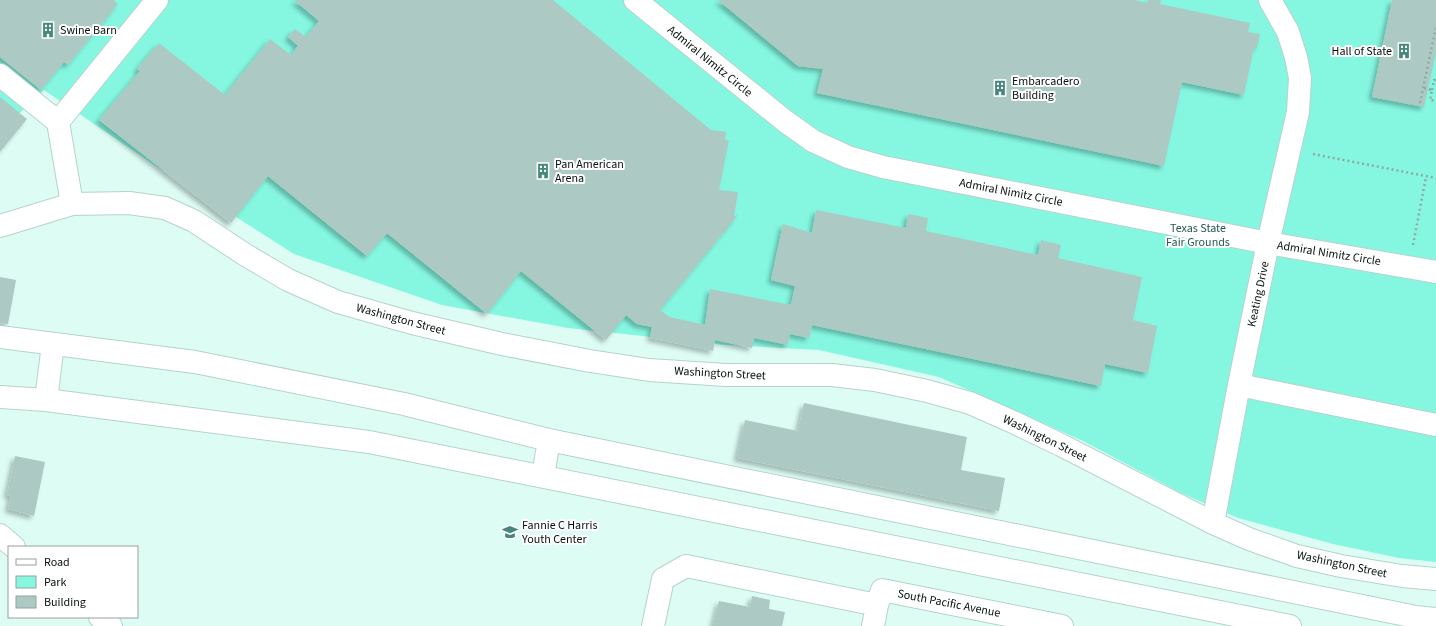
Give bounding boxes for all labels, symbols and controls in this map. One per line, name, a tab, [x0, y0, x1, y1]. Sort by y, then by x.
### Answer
building icon: Swine Barn	[39, 21, 57, 39]
place label: Swine Barn	[60, 22, 117, 39]
street label: Admiral Nimitz Circle	[664, 22, 756, 101]
building icon: Hall of State	[1395, 42, 1413, 60]
place label: Hall of State	[1332, 43, 1392, 60]
place label: Embarcadero Building	[1012, 73, 1079, 104]
building icon: Embarcadero Building	[991, 79, 1009, 97]
place label: Pan American Arena	[555, 156, 624, 187]
building icon: Pan American Arena	[534, 162, 552, 180]
street label: Admiral Nimitz Circle	[958, 174, 1064, 211]
park label: Texas State Fair Grounds	[1166, 220, 1230, 251]
street label: Admiral Nimitz Circle	[1276, 237, 1382, 270]
street label: Keating Drive	[1243, 260, 1274, 328]
street label: Washington Street	[354, 299, 447, 340]
street label: Washington Street	[674, 363, 766, 384]
street label: Washington Street	[1000, 411, 1090, 466]
place label: Fannie C Harris Youth Center	[521, 517, 597, 548]
school or university icon: Fannie C Harris Youth Center	[501, 523, 519, 541]
legend	[8, 546, 138, 618]
street label: Washington Street	[1295, 547, 1389, 582]
text: Road	[44, 554, 70, 571]
text: Park	[44, 574, 66, 591]
street label: South Pacific Avenue	[896, 585, 1002, 622]
text: Building	[44, 594, 86, 611]

